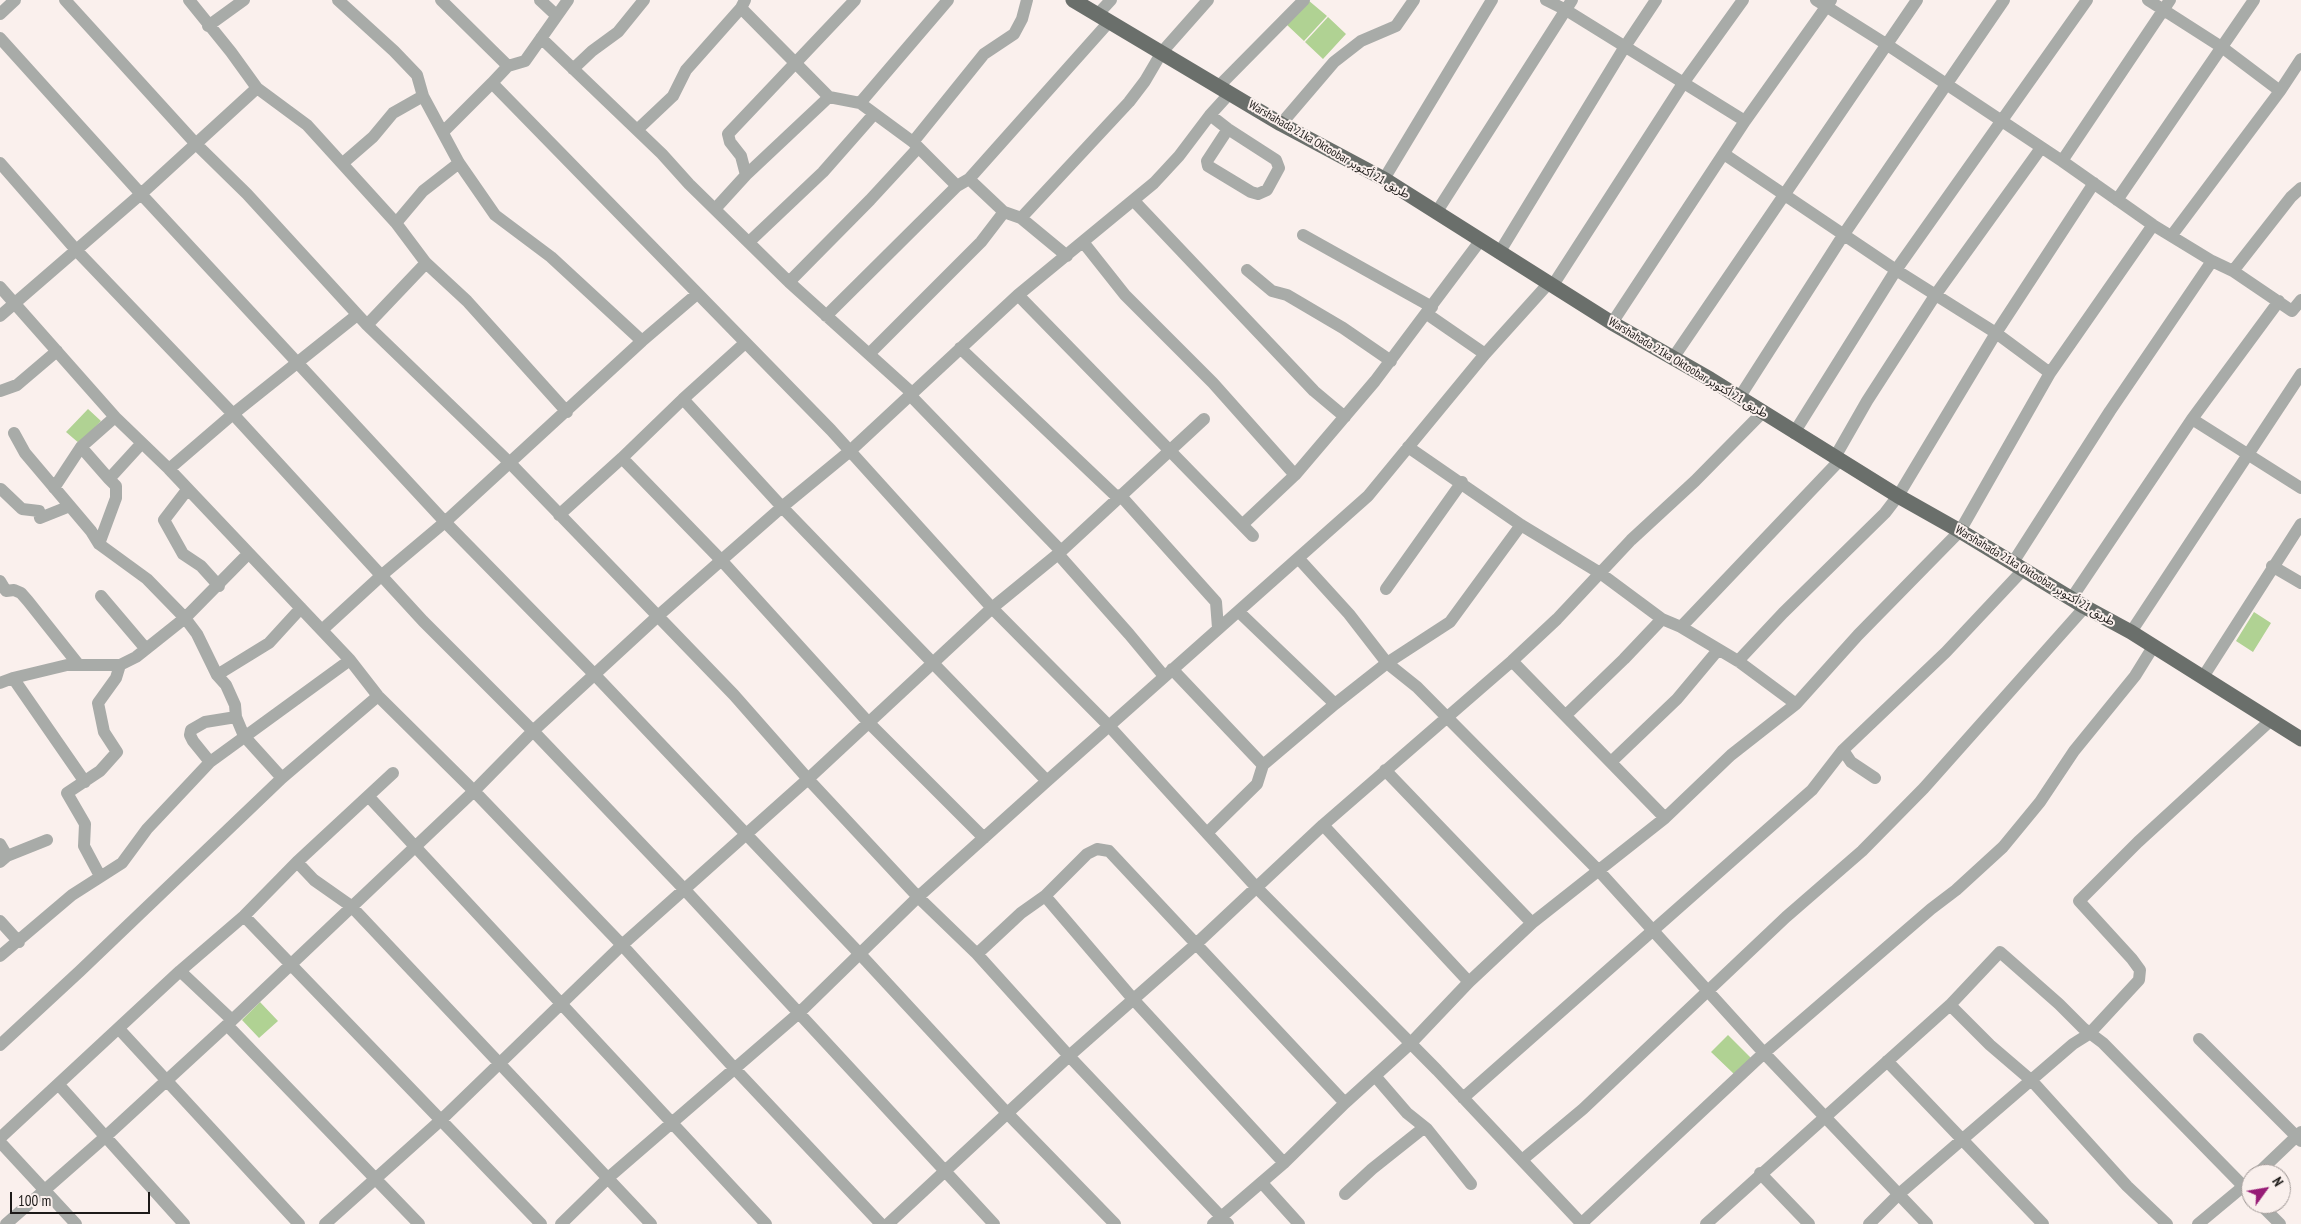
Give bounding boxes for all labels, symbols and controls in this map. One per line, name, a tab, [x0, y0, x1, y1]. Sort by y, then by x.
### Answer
street label: Warshahada 21ka Oktoobar طريق 21 أكتوبر	[1246, 98, 1412, 202]
street label: Warshahada 21ka Oktoobar طريق 21 أكتوبر	[1606, 315, 1770, 421]
street label: Warshahada 21ka Oktoobar طريق 21 أكتوبر	[1953, 523, 2117, 629]
north arrow	[2241, 1164, 2291, 1214]
text: N	[2268, 1174, 2288, 1190]
scale bar	[12, 1182, 152, 1214]
text: 100 m	[18, 1191, 51, 1210]

